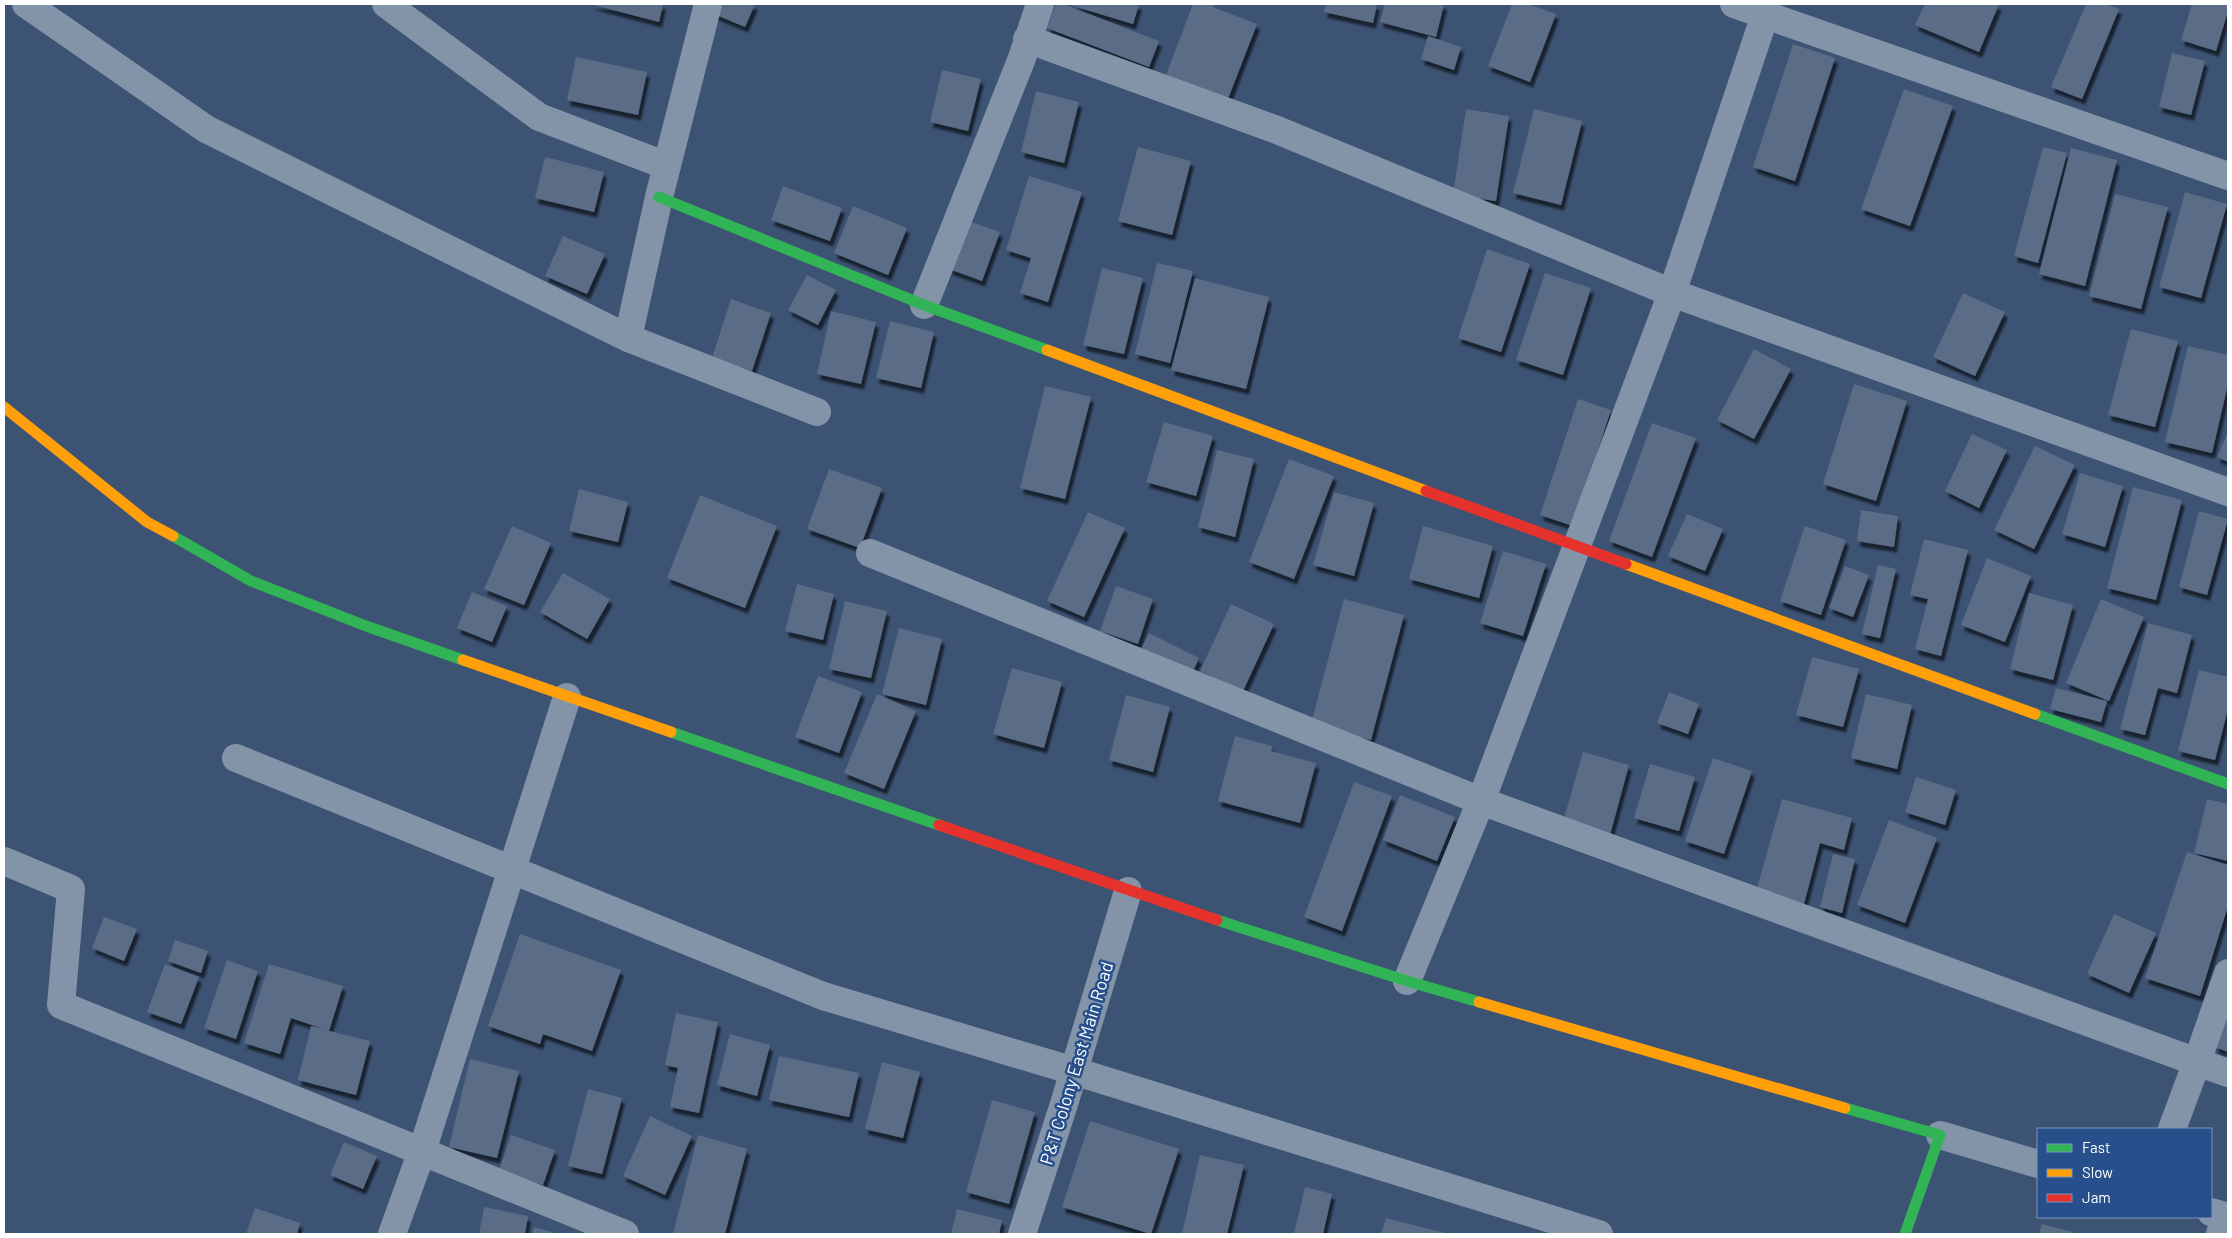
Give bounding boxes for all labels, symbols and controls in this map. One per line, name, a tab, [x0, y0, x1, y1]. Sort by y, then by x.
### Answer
street label: P&T Colony East Main Road	[1035, 959, 1117, 1167]
legend	[2037, 1128, 2212, 1218]
text: Fast	[2082, 1138, 2110, 1156]
text: Slow	[2082, 1163, 2113, 1181]
text: Jam	[2082, 1188, 2111, 1206]

